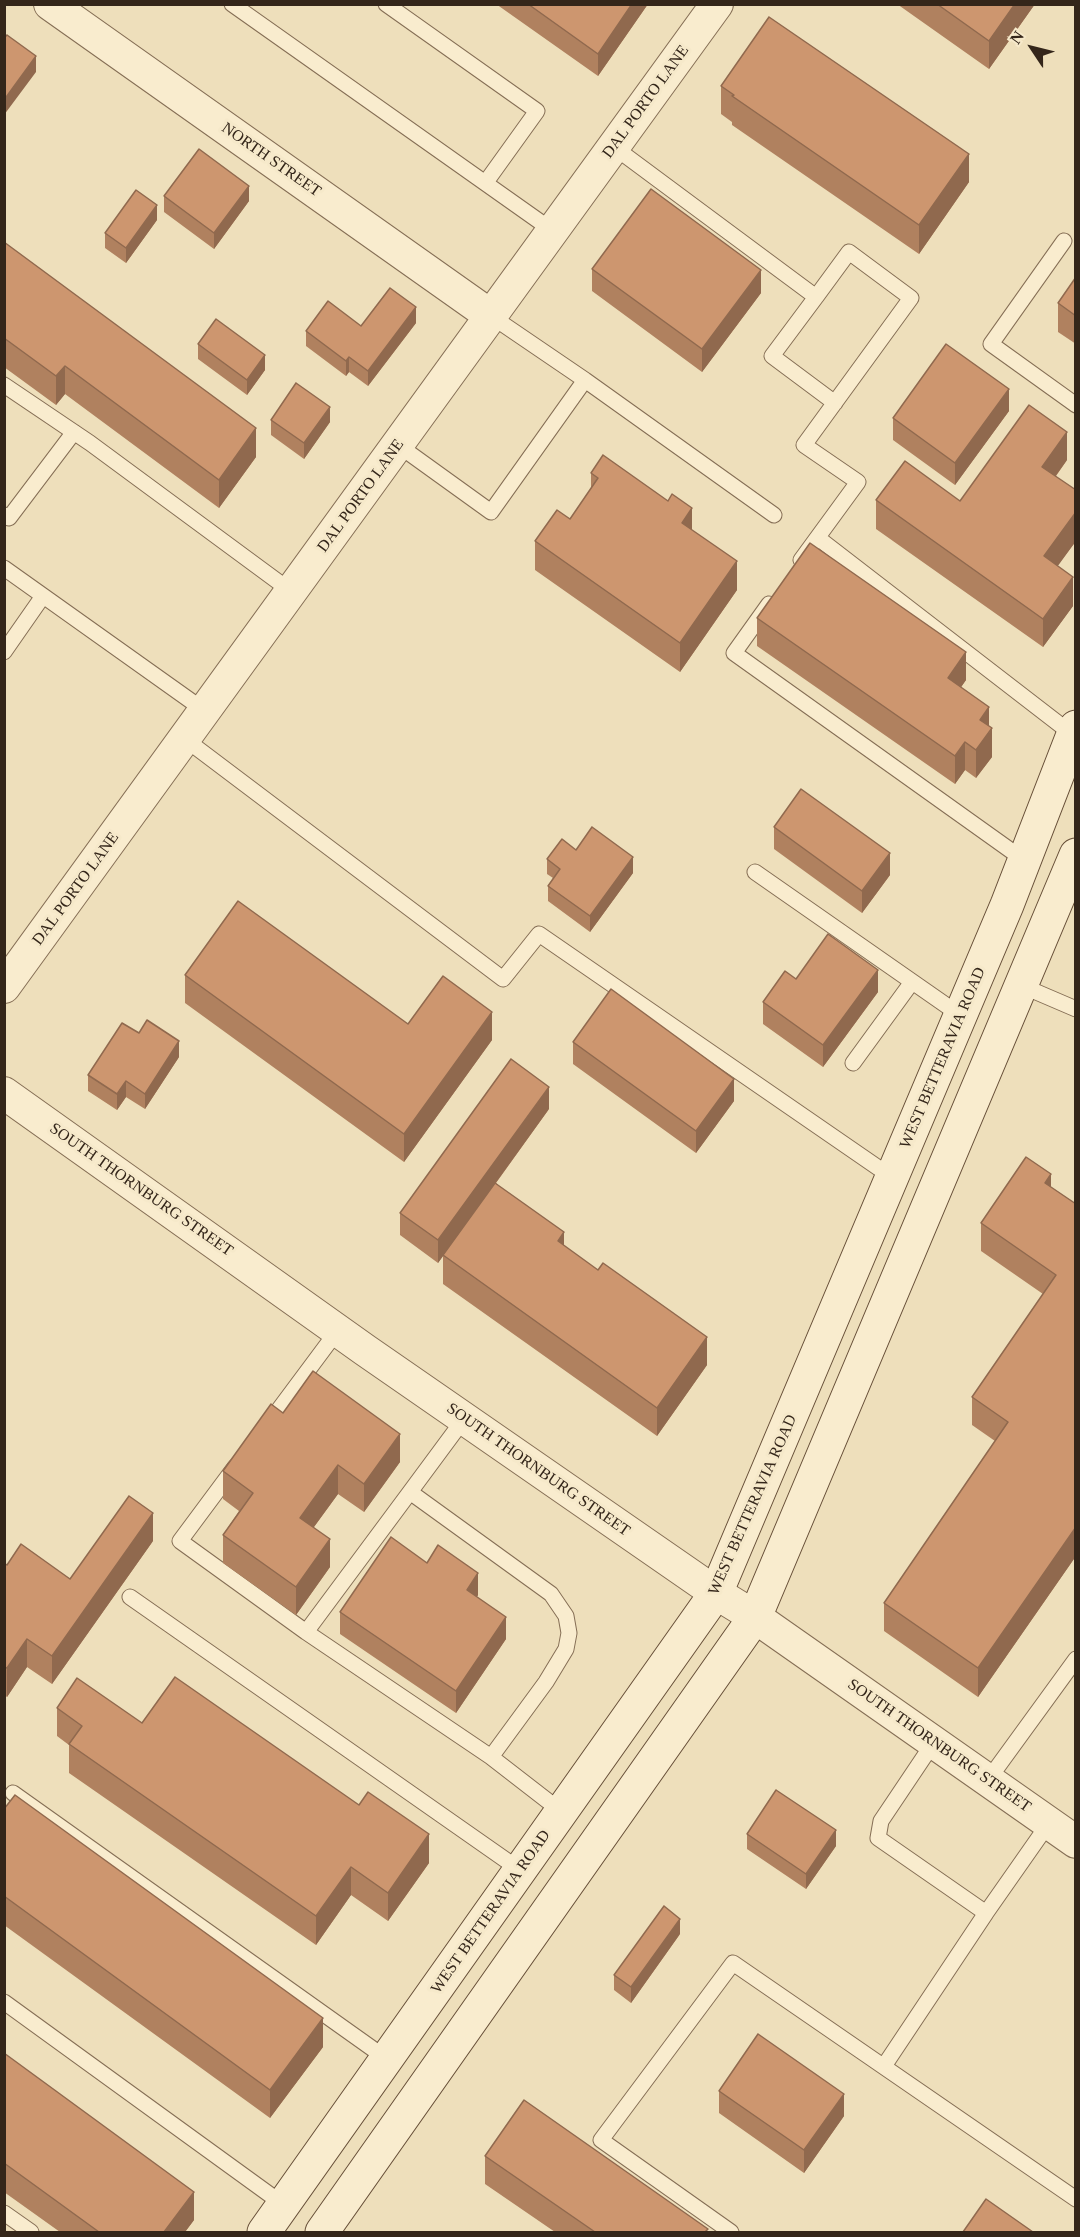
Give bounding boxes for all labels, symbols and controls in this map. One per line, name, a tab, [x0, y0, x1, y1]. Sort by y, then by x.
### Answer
north arrow	[1002, 18, 1062, 78]
text: N	[1007, 28, 1027, 47]
street label: DAL PORTO LANE	[599, 42, 693, 162]
street label: NORTH STREET	[218, 119, 324, 201]
street label: DAL PORTO LANE	[314, 436, 408, 556]
street label: DAL PORTO LANE	[29, 829, 123, 949]
street label: WEST BETTERAVIA ROAD	[896, 964, 990, 1152]
street label: SOUTH THORNBURG STREET	[46, 1119, 236, 1261]
street label: SOUTH THORNBURG STREET	[443, 1399, 633, 1541]
street label: WEST BETTERAVIA ROAD	[705, 1412, 801, 1598]
street label: SOUTH THORNBURG STREET	[844, 1675, 1034, 1817]
street label: WEST BETTERAVIA ROAD	[427, 1827, 555, 1997]

